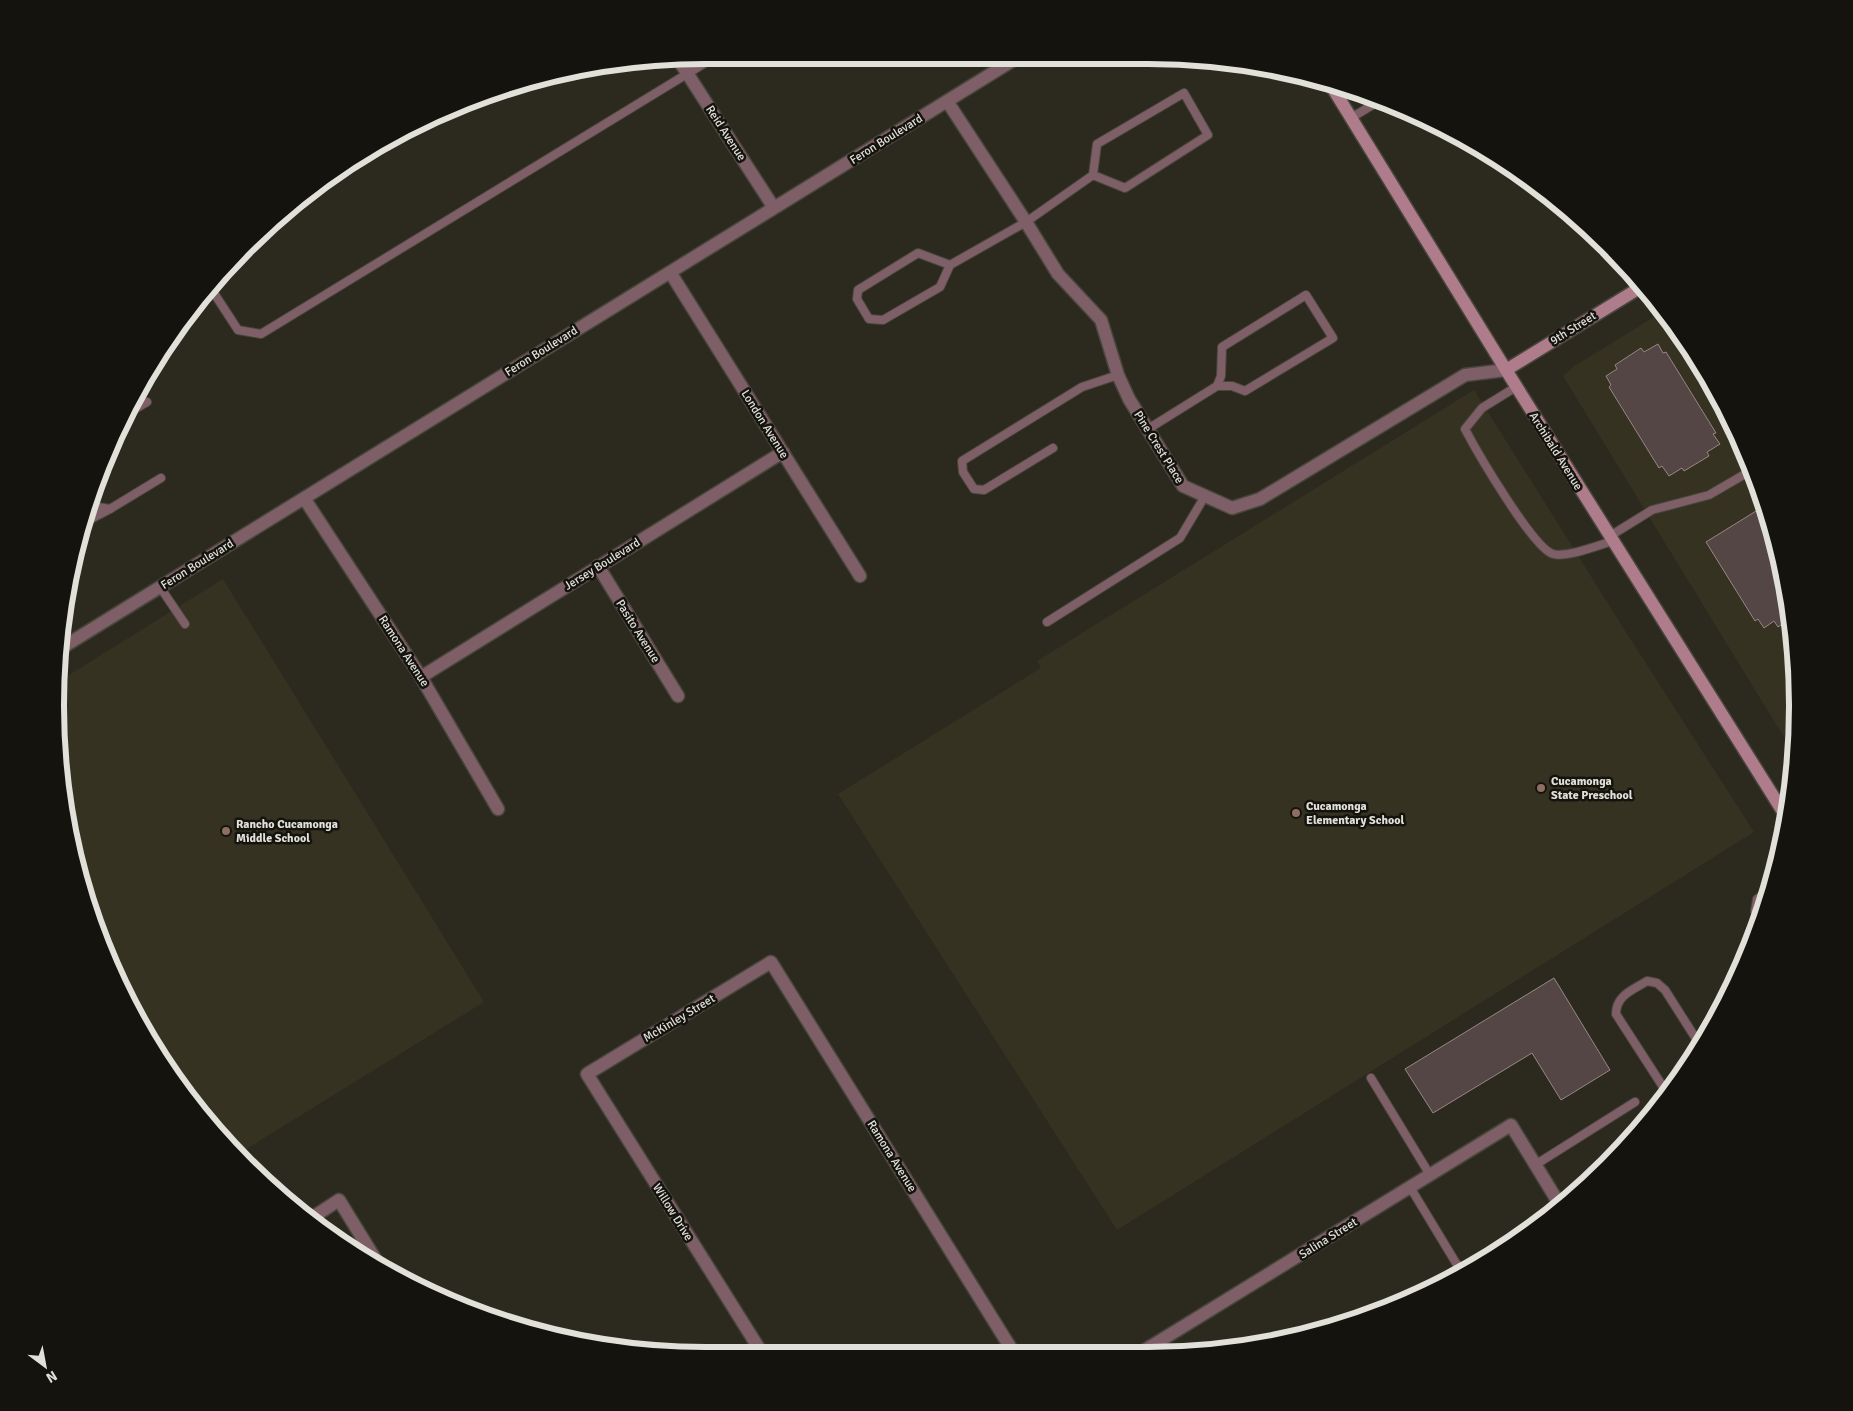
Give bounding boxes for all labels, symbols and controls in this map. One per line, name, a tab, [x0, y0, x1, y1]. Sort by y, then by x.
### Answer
street label: Reid Avenue	[702, 103, 749, 164]
street label: Feron Boulevard	[847, 111, 925, 168]
street label: 9th Street	[1548, 309, 1599, 348]
street label: Feron Boulevard	[502, 323, 580, 380]
street label: London Avenue	[738, 387, 792, 461]
street label: Pine Crest Place	[1130, 408, 1187, 486]
street label: Archibald Avenue	[1526, 409, 1586, 493]
street label: Jersey Boulevard	[562, 535, 643, 594]
street label: Feron Boulevard	[158, 536, 236, 593]
street label: Pasito Avenue	[612, 597, 663, 666]
street label: Ramona Avenue	[375, 613, 432, 690]
place label: Cucamonga State Preschool	[1551, 774, 1633, 803]
marker: Cucamonga State Preschool	[1535, 782, 1547, 794]
place label: Cucamonga Elementary School	[1306, 799, 1405, 828]
marker: Cucamonga Elementary School	[1290, 807, 1302, 819]
place label: Rancho Cucamonga Middle School	[236, 817, 338, 846]
marker: Rancho Cucamonga Middle School	[220, 825, 232, 837]
street label: McKinley Street	[641, 991, 718, 1046]
street label: Ramona Avenue	[864, 1118, 920, 1195]
street label: Willow Drive	[649, 1181, 696, 1244]
street label: Salina Street	[1296, 1215, 1360, 1262]
north arrow	[20, 1341, 70, 1391]
text: N	[43, 1367, 60, 1386]

